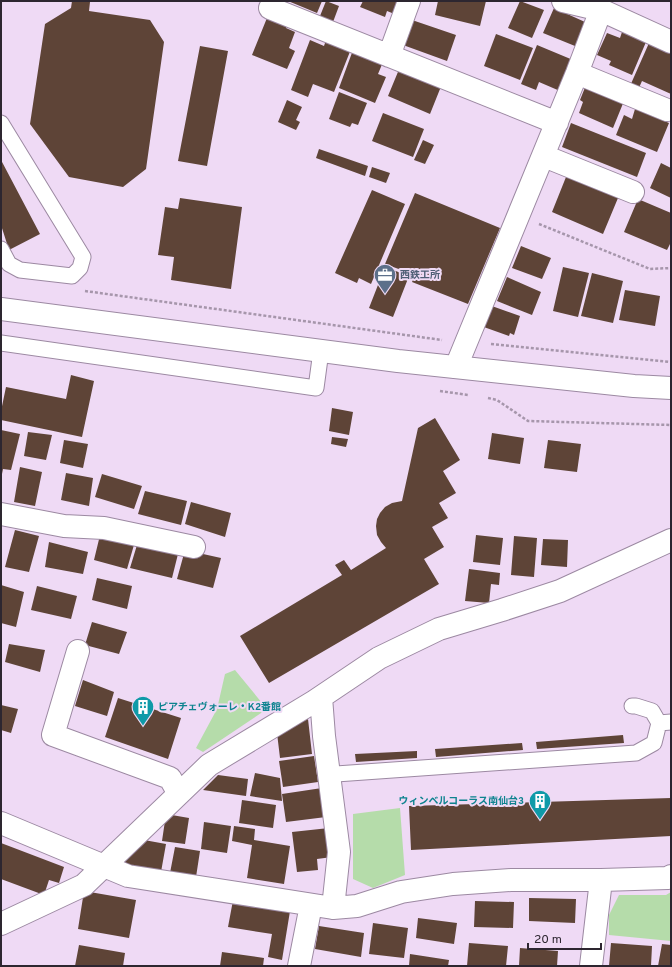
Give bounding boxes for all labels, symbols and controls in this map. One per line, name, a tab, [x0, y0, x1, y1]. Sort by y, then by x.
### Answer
office icon: 西鉄工所	[372, 262, 398, 295]
place label: 西鉄工所	[400, 269, 440, 282]
building icon: ピアチェヴォーレ・K2番館	[130, 694, 156, 727]
place label: ピアチェヴォーレ・K2番館	[158, 701, 281, 714]
building icon: ウィンベルコーラス南仙台3	[527, 788, 553, 821]
place label: ウィンベルコーラス南仙台3	[398, 795, 524, 808]
scale bar	[528, 925, 601, 951]
text: 20 m	[534, 932, 562, 948]

